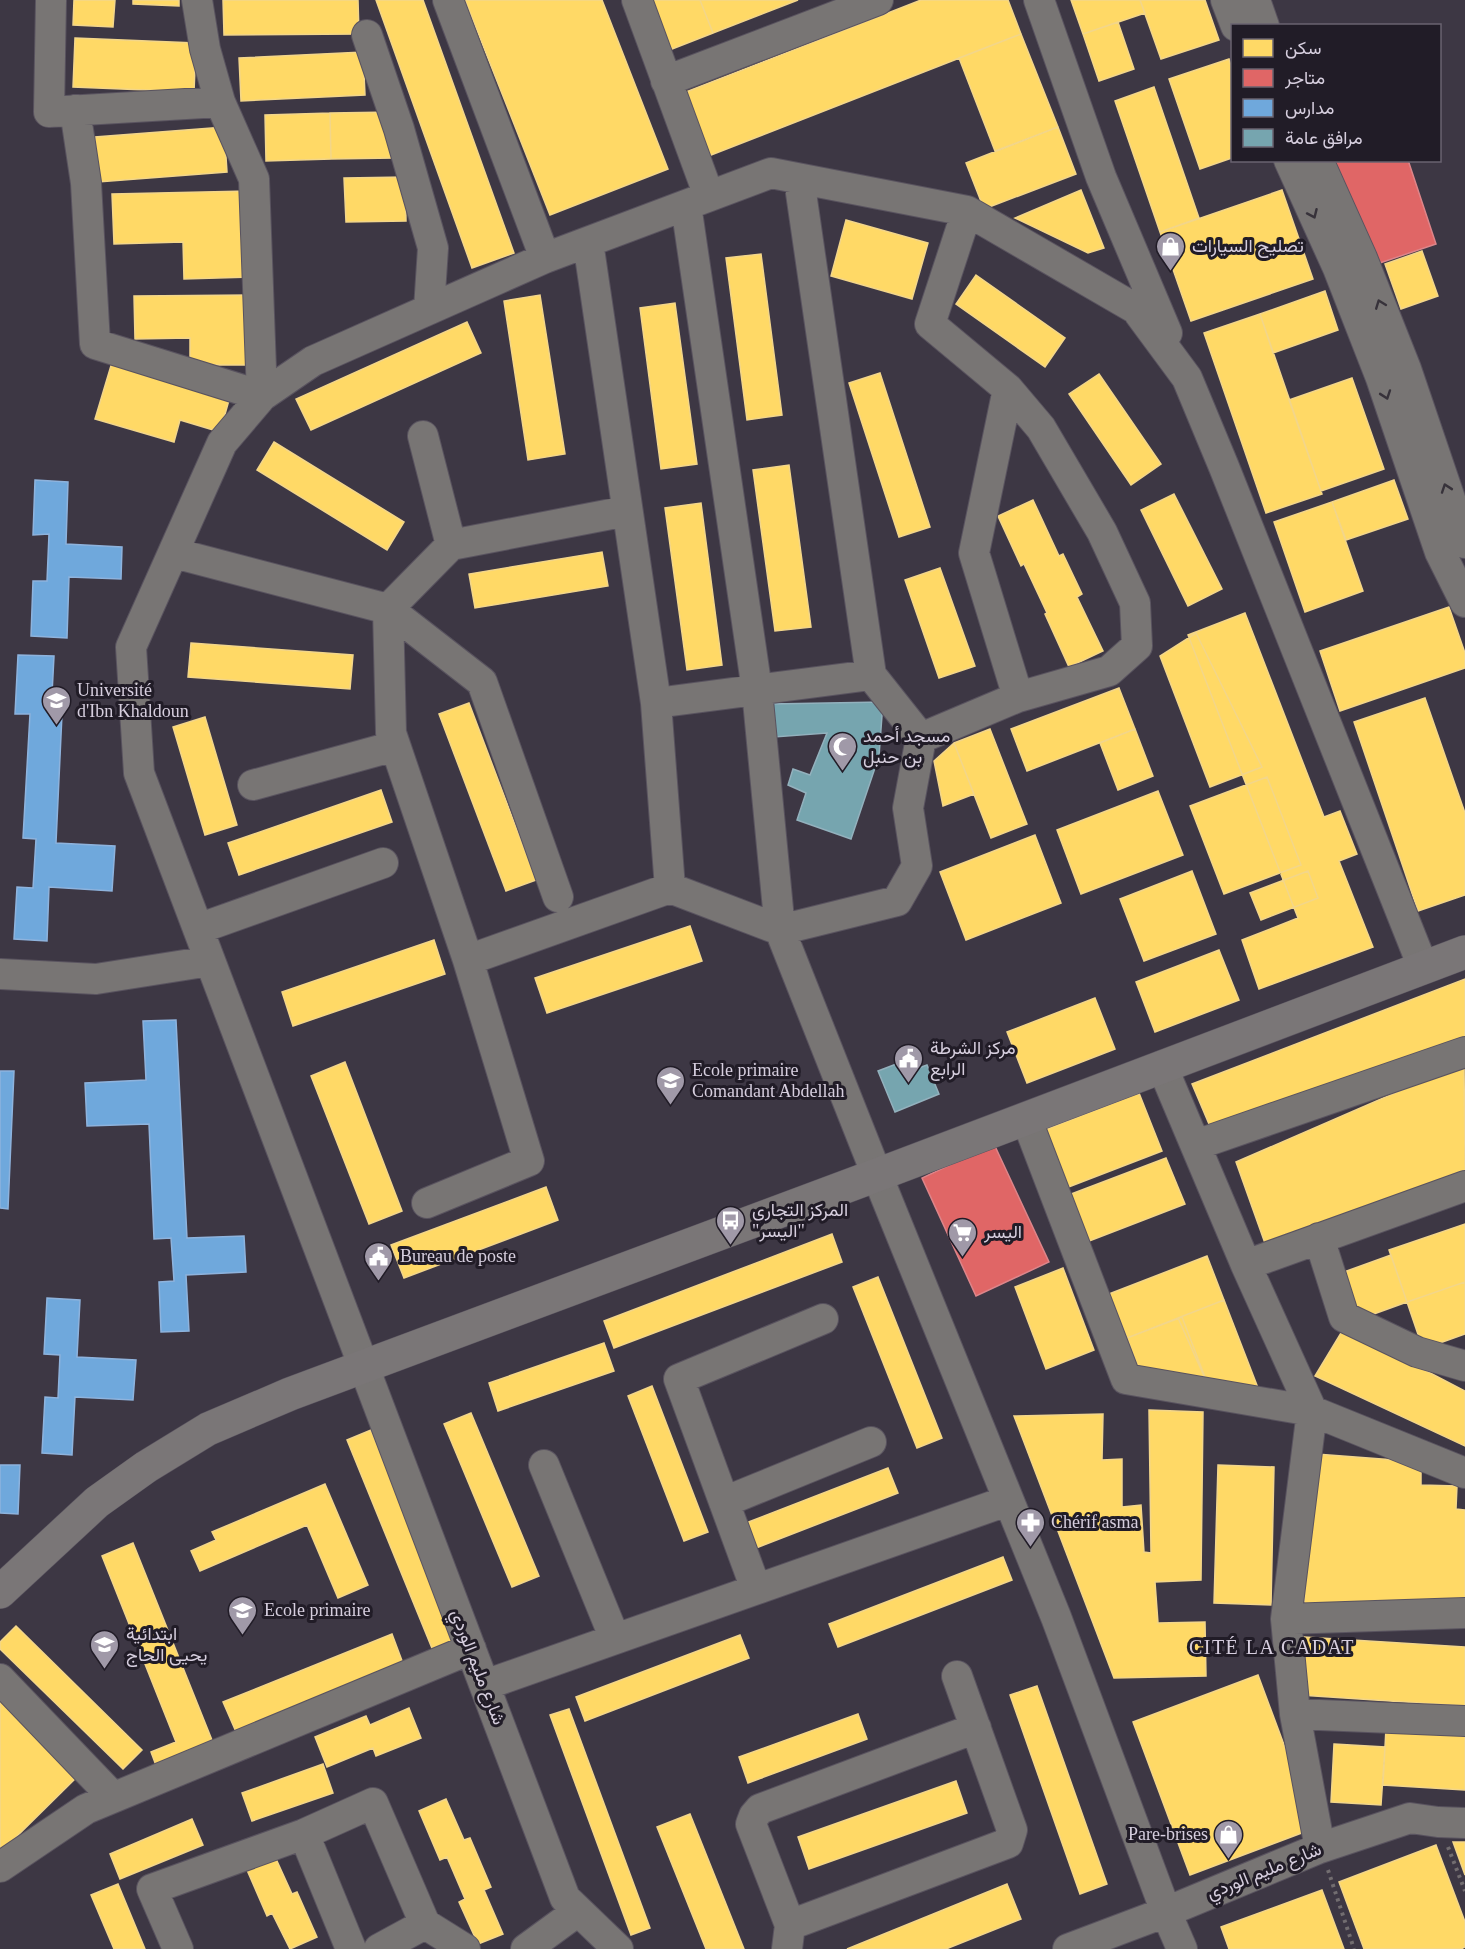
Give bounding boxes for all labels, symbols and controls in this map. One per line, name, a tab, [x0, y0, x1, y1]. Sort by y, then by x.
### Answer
legend	[1231, 24, 1441, 162]
text: سكن	[1285, 38, 1321, 59]
text: متاجر	[1284, 68, 1325, 89]
text: مدارس	[1285, 98, 1334, 119]
text: مرافق عامة	[1285, 128, 1363, 149]
one-way arrow	[1306, 207, 1318, 218]
shop icon: تصليح السيارات	[1155, 230, 1187, 272]
place label: تصليح السيارات	[1192, 236, 1304, 258]
one-way arrow	[1375, 299, 1387, 310]
one-way arrow	[1379, 389, 1392, 400]
one-way arrow	[1441, 483, 1453, 493]
place label: Université d'Ibn Khaldoun	[77, 680, 189, 721]
school or university icon: Université d'Ibn Khaldoun	[40, 684, 72, 726]
place label: مسجد أحمد بن حنبل	[863, 726, 950, 768]
mosque icon: مسجد أحمد بن حنبل	[826, 730, 858, 772]
place label: مركز الشرطة الرابع	[930, 1038, 1015, 1081]
public building icon: مركز الشرطة الرابع	[893, 1042, 925, 1084]
place label: Ecole primaire Comandant Abdellah	[692, 1060, 844, 1101]
school or university icon: Ecole primaire Comandant Abdellah	[655, 1064, 687, 1106]
place label: المركز التجاري "اليسر"	[752, 1200, 848, 1242]
bus stop icon: المركز التجاري "اليسر"	[715, 1204, 747, 1246]
supermarket icon: اليسر	[947, 1216, 979, 1258]
place label: اليسر	[983, 1222, 1022, 1243]
public building icon: Bureau de poste	[363, 1240, 395, 1282]
place label: Bureau de poste	[400, 1246, 516, 1266]
pharmacy icon: Chérif asma	[1014, 1506, 1046, 1548]
place label: Chérif asma	[1051, 1512, 1138, 1532]
school or university icon: Ecole primaire	[227, 1594, 259, 1636]
place label: Ecole primaire	[264, 1600, 370, 1620]
street label: شارع مليم الوردي	[442, 1607, 509, 1729]
place label: ابتدائية يحيى الحاج	[126, 1624, 207, 1667]
school or university icon: ابتدائية يحيى الحاج	[89, 1628, 121, 1670]
district label: CITÉ LA CADAT	[1189, 1636, 1355, 1658]
shop icon: Pare-brises	[1213, 1818, 1245, 1860]
place label: Pare-brises	[1128, 1824, 1208, 1844]
street label: شارع مليم الوردي	[1204, 1839, 1326, 1908]

